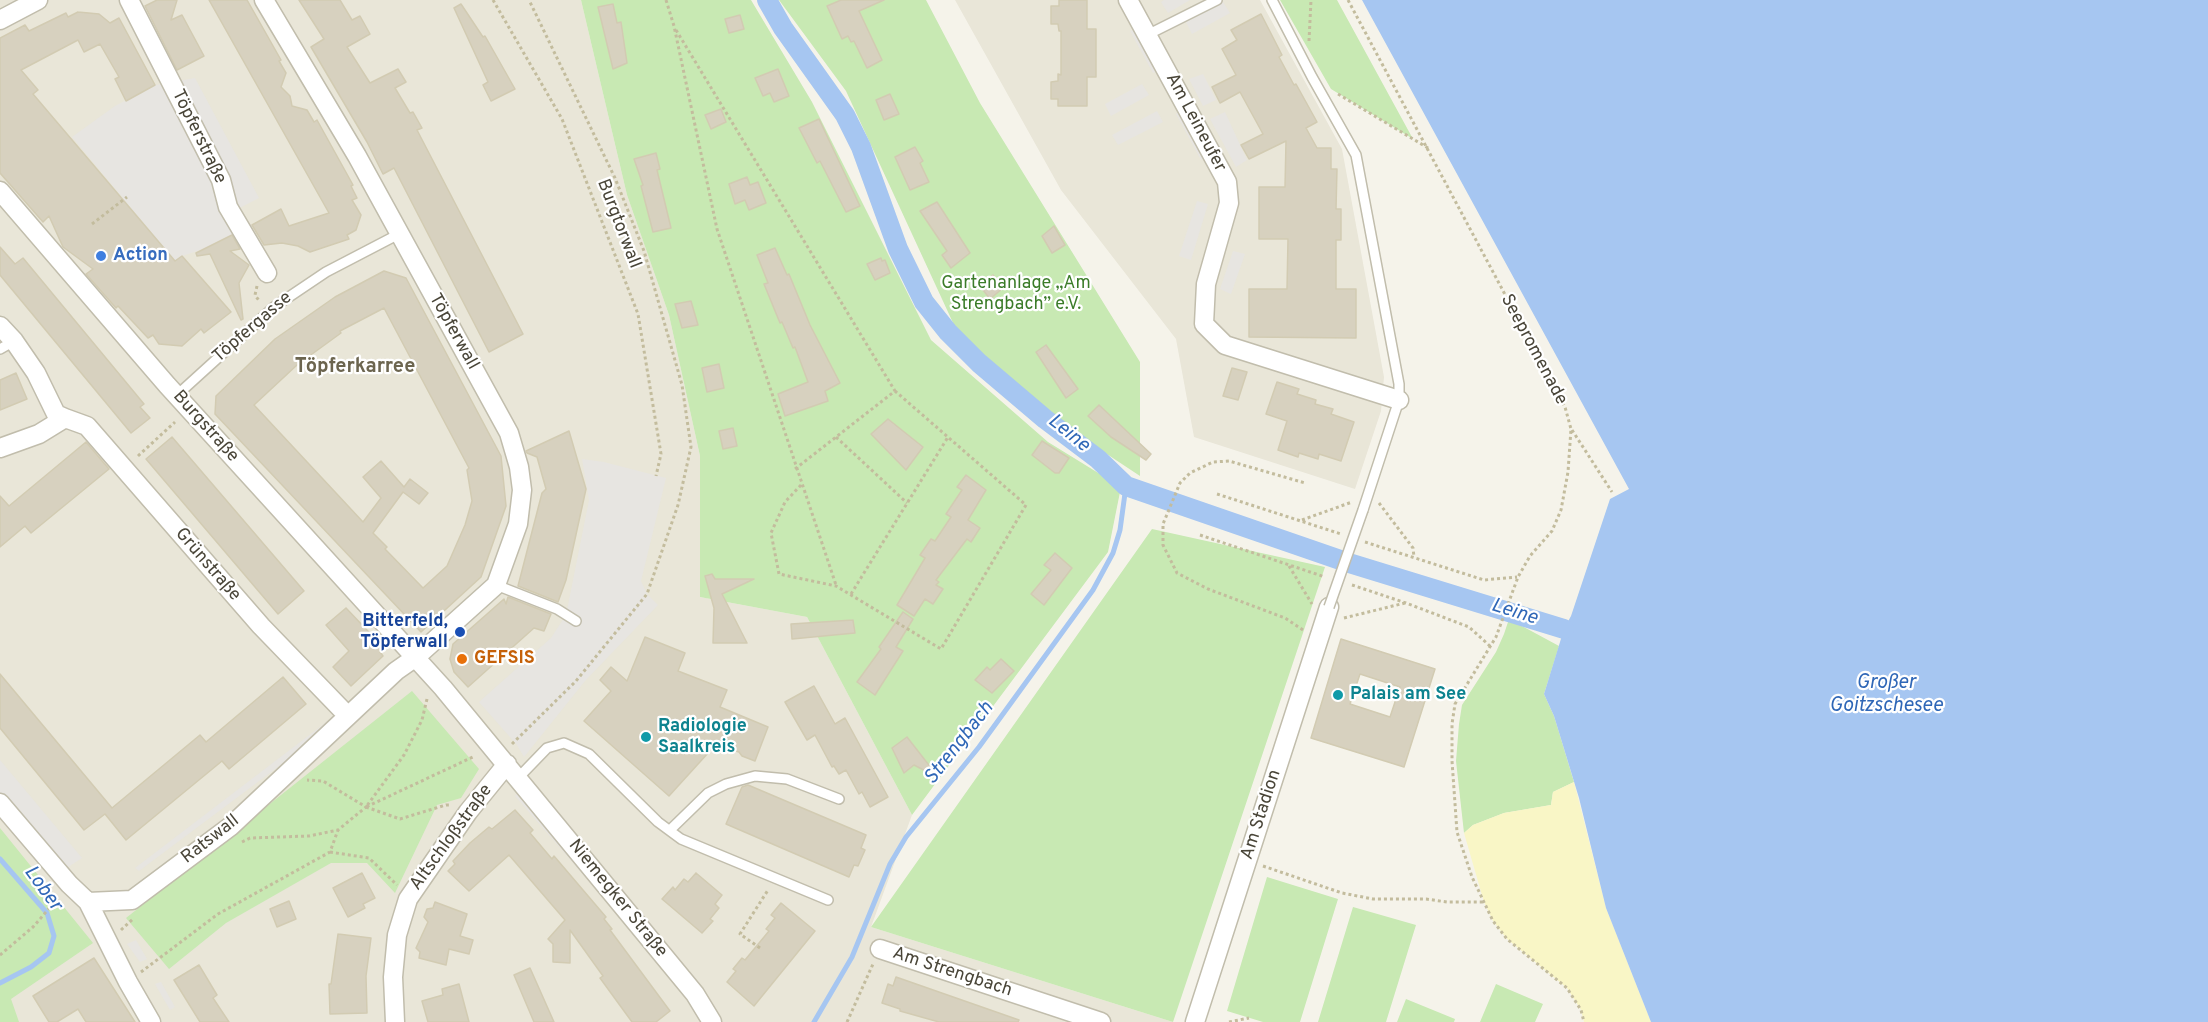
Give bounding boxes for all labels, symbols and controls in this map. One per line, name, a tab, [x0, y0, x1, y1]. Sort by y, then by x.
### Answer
street label: Am Leineufer	[1160, 70, 1230, 176]
street label: Töpferstraße	[166, 86, 230, 188]
street label: Burgtorwall	[591, 176, 645, 272]
place label: Action	[113, 245, 168, 267]
marker: Action	[94, 249, 108, 263]
park label: Gartenanlage „Am Strengbach” e.V.	[941, 273, 1091, 316]
street label: Töpfergasse	[209, 288, 297, 368]
street label: Töpferwall	[423, 290, 483, 374]
street label: Seepromenade	[1495, 291, 1571, 409]
district label: Töpferkarree	[295, 356, 415, 380]
street label: Burgstraße	[167, 387, 243, 467]
water label: Leine	[1042, 410, 1094, 458]
street label: Grünstraße	[169, 524, 245, 606]
water label: Leine	[1488, 595, 1540, 631]
place label: Bitterfeld, Töpferwall	[360, 611, 448, 654]
marker: Bitterfeld, Töpferwall	[453, 625, 467, 639]
place label: GEFSIS	[474, 648, 535, 670]
marker: GEFSIS	[455, 652, 469, 666]
water label: Großer Goitzschesee	[1829, 672, 1943, 719]
place label: Palais am See	[1350, 684, 1466, 706]
marker: Palais am See	[1331, 688, 1345, 702]
water label: Strengbach	[920, 698, 1000, 790]
place label: Radiologie Saalkreis	[658, 716, 747, 758]
marker: Radiologie Saalkreis	[639, 730, 653, 744]
street label: Am Stadion	[1237, 767, 1287, 863]
street label: Altschloßstraße	[406, 781, 498, 895]
street label: Ratswall	[178, 811, 244, 869]
street label: Niemegker Straße	[563, 836, 671, 962]
water label: Lober	[17, 862, 67, 916]
street label: Am Strengbach	[889, 943, 1015, 1003]

